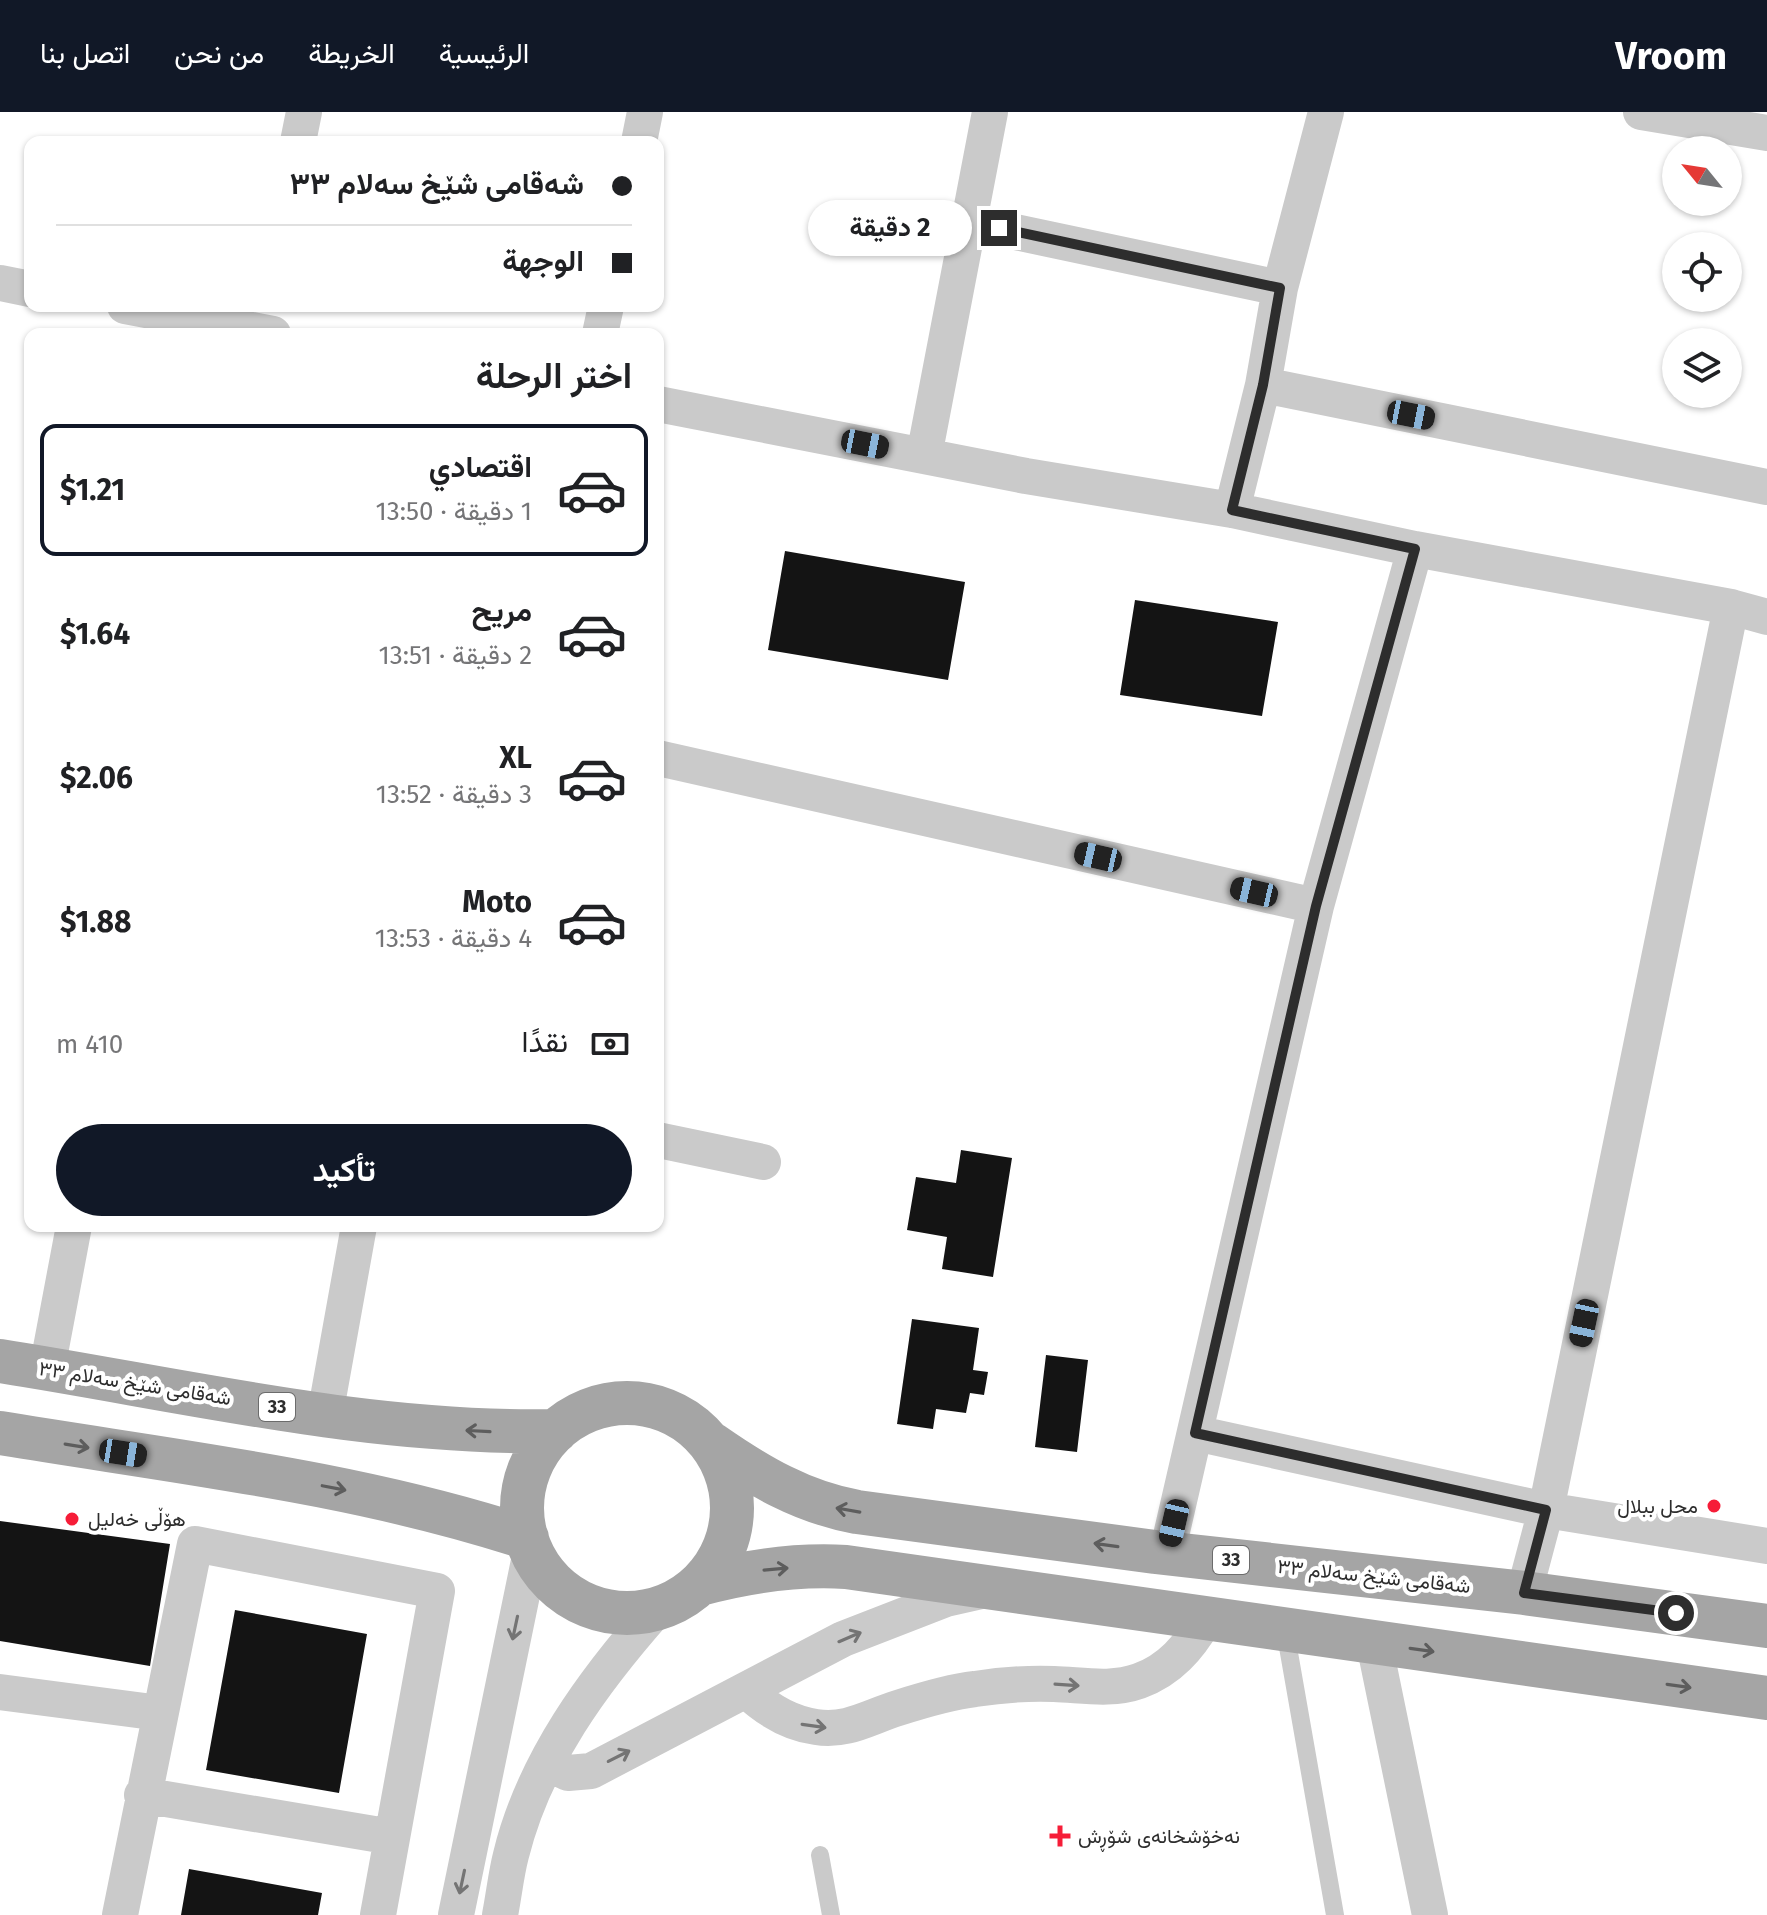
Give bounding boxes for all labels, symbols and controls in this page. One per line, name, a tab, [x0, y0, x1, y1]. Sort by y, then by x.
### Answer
text: Vroom	[1615, 33, 1727, 79]
text: اتصل بنا	[40, 37, 130, 70]
text: من نحن	[174, 37, 264, 70]
text: الخريطة	[308, 37, 395, 70]
text: الرئيسية	[439, 37, 529, 70]
north arrow	[1662, 136, 1742, 216]
map controls	[1662, 136, 1742, 408]
text: شەقامی شێخ سەلام ٣٣	[290, 166, 584, 202]
callout: 2 دقيقة	[807, 200, 971, 256]
route end	[981, 210, 1017, 246]
text: 2 دقيقة	[850, 212, 930, 243]
button: locate	[1662, 232, 1742, 312]
text: الوجهة	[502, 243, 584, 279]
button: layers	[1662, 328, 1742, 408]
text: اختر الرحلة	[476, 354, 632, 398]
car	[1385, 399, 1437, 431]
car	[839, 428, 891, 460]
text: اقتصادي	[429, 449, 532, 485]
icon: car	[556, 454, 628, 526]
text: $1.21	[60, 472, 125, 508]
text: 1 دقيقة · 13:50	[376, 496, 532, 527]
text: مريح	[472, 593, 532, 629]
icon: car	[556, 598, 628, 670]
text: $1.64	[60, 616, 130, 652]
text: 2 دقيقة · 13:51	[378, 640, 532, 671]
text: XL	[499, 740, 532, 776]
icon: car	[556, 742, 628, 814]
text: $2.06	[60, 760, 133, 796]
text: 3 دقيقة · 13:52	[376, 779, 532, 810]
car	[1072, 840, 1124, 874]
car	[1228, 875, 1280, 909]
text: Moto	[462, 884, 532, 920]
icon: car	[556, 886, 628, 958]
text: $1.88	[60, 904, 131, 940]
text: 4 دقيقة · 13:53	[375, 923, 532, 954]
icon: cash	[588, 1022, 632, 1066]
text: نقدًا	[522, 1024, 568, 1060]
text: 410 m	[56, 1029, 123, 1060]
button: تأكيد	[56, 1124, 632, 1216]
car	[1567, 1297, 1601, 1349]
street label: شەقامی شێخ سەلام ٣٣	[37, 1356, 233, 1412]
road number: 33	[259, 1393, 295, 1421]
one-way arrow	[465, 1423, 492, 1438]
car	[97, 1437, 149, 1469]
one-way arrow	[64, 1439, 89, 1454]
one-way arrow	[320, 1481, 346, 1496]
place label: محل ببلال	[1617, 1494, 1698, 1518]
car	[1157, 1497, 1191, 1549]
marker: محل ببلال	[1705, 1497, 1723, 1515]
one-way arrow	[836, 1502, 862, 1517]
place label: هۆڵی خەلیل	[88, 1507, 186, 1532]
marker: هۆڵی خەلیل	[63, 1510, 81, 1528]
one-way arrow	[1094, 1537, 1119, 1552]
road number: 33	[1213, 1546, 1249, 1574]
street label: شەقامی شێخ سەلام ٣٣	[1276, 1554, 1472, 1600]
one-way arrow	[762, 1561, 789, 1576]
route start	[1658, 1595, 1694, 1631]
one-way arrow	[507, 1614, 522, 1640]
one-way arrow	[837, 1628, 862, 1643]
one-way arrow	[1409, 1643, 1434, 1658]
one-way arrow	[1053, 1678, 1080, 1693]
one-way arrow	[1666, 1679, 1691, 1694]
one-way arrow	[801, 1719, 826, 1734]
one-way arrow	[607, 1748, 630, 1764]
place label: نەخۆشخانەی شۆڕش	[1078, 1824, 1240, 1852]
marker: نەخۆشخانەی شۆڕش	[1049, 1825, 1071, 1847]
one-way arrow	[454, 1869, 469, 1894]

